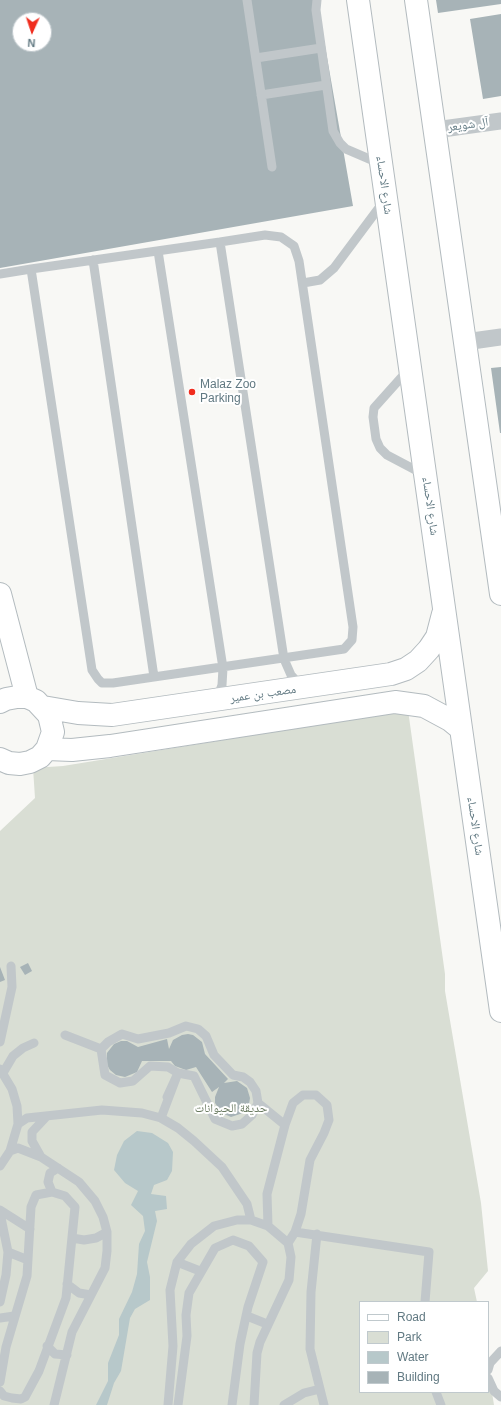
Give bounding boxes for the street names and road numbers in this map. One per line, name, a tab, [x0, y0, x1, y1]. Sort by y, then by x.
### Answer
street label: آل شويعر	[447, 115, 489, 135]
street label: شارع الاحساء	[373, 155, 395, 215]
street label: شارع الاحساء	[419, 476, 441, 536]
street label: مصعب بن عمير	[229, 682, 297, 706]
street label: شارع الاحساء	[464, 796, 486, 856]

